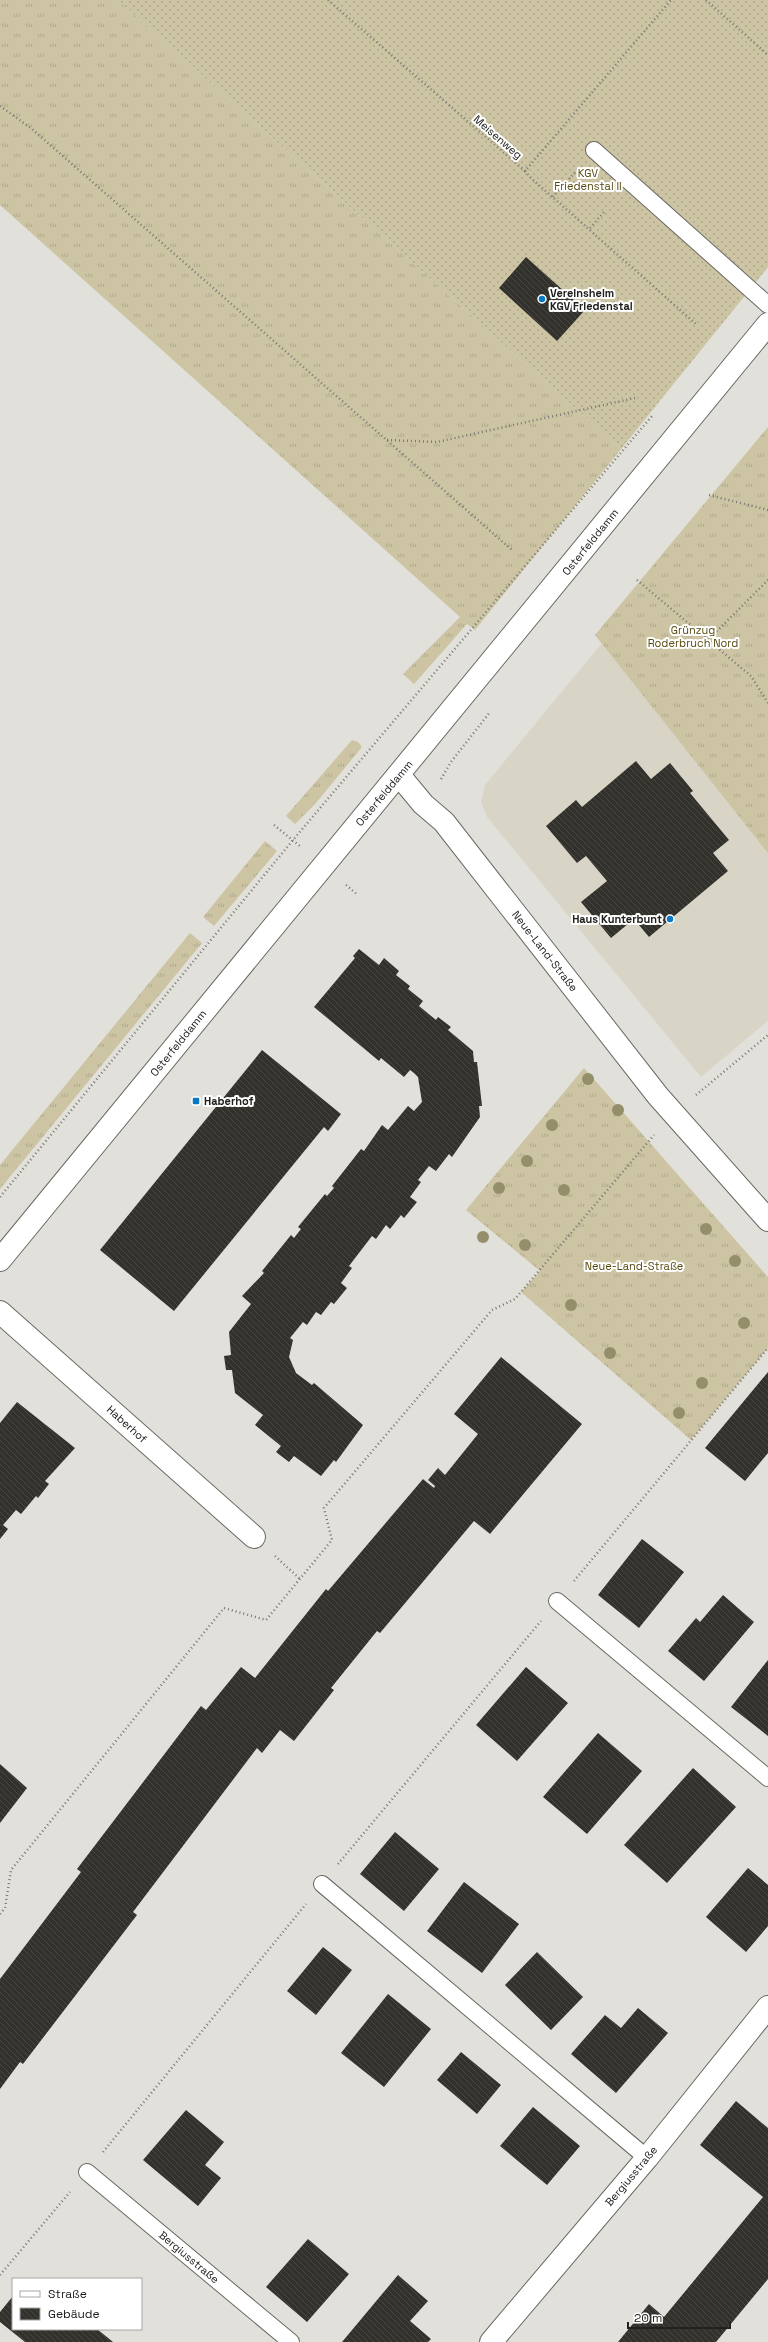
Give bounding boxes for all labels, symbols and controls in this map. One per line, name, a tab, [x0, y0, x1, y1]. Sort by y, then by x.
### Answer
street label: Meisenweg	[471, 112, 525, 162]
park label: KGV Friedenstal II	[554, 166, 622, 193]
place label: Vereinsheim KGV Friedenstal	[550, 286, 633, 313]
marker: Vereinsheim KGV Friedenstal	[537, 294, 547, 304]
street label: Osterfelddamm	[559, 506, 621, 578]
park label: Grünzug Roderbruch Nord	[648, 623, 738, 650]
street label: Osterfelddamm	[352, 757, 416, 829]
street label: Neue-Land-Straße	[509, 908, 581, 994]
place label: Haus Kunterbunt	[572, 912, 662, 926]
marker: Haus Kunterbunt	[665, 914, 675, 924]
street label: Osterfelddamm	[147, 1007, 209, 1079]
place label: Haberhof	[204, 1094, 254, 1108]
marker: Haberhof	[191, 1096, 201, 1106]
park label: Neue-Land-Straße	[585, 1259, 683, 1273]
street label: Haberhof	[104, 1402, 150, 1446]
street label: Bergiusstraße	[602, 2143, 660, 2209]
street label: Bergiusstraße	[156, 2228, 222, 2286]
legend	[12, 2278, 142, 2330]
text: Straße	[48, 2286, 87, 2302]
scale bar	[628, 2304, 730, 2330]
text: Gebäude	[48, 2306, 100, 2322]
text: 20 m	[634, 2310, 662, 2326]

